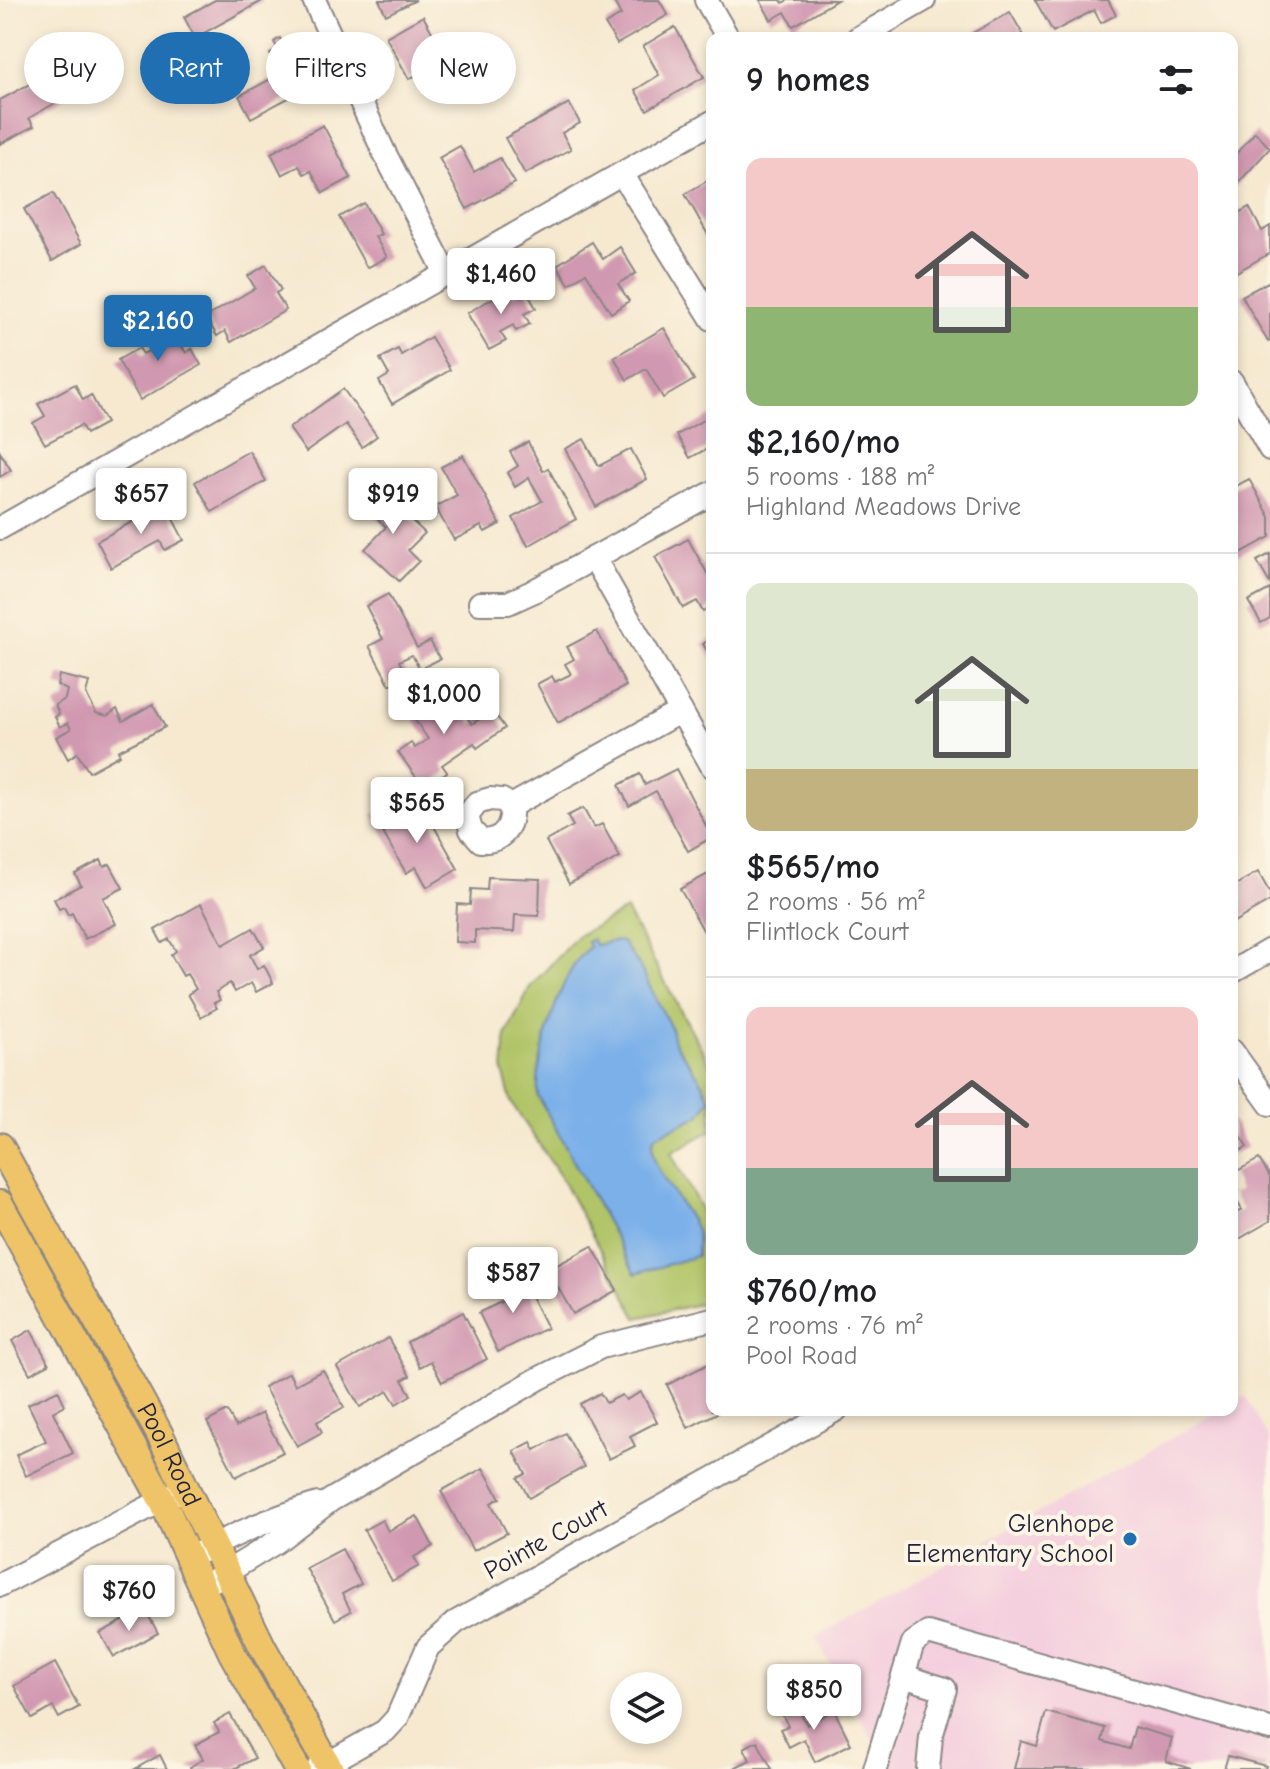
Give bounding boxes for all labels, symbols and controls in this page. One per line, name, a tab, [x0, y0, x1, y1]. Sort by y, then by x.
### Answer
chip: Buy	[24, 32, 124, 104]
chip: Rent	[140, 32, 250, 104]
chip: Filters	[266, 32, 395, 104]
chip: New	[411, 32, 516, 104]
icon: filters	[1154, 58, 1198, 102]
text: 9 homes	[746, 60, 870, 100]
icon: home	[900, 210, 1044, 354]
pin: $1,460	[436, 248, 566, 316]
text: $1,460	[465, 259, 537, 289]
pin: $2,160	[93, 295, 223, 363]
text: $2,160	[122, 306, 194, 336]
text: $2,160/mo	[746, 422, 900, 462]
text: 5 rooms · 188 m²	[746, 462, 934, 492]
pin: $657	[94, 468, 188, 536]
pin: $919	[346, 468, 440, 536]
text: $657	[114, 479, 168, 509]
text: $919	[366, 479, 420, 509]
text: Highland Meadows Drive	[746, 492, 1021, 522]
icon: home	[900, 635, 1044, 779]
pin: $1,000	[379, 668, 509, 736]
text: $1,000	[406, 679, 482, 709]
pin: $565	[370, 777, 464, 845]
text: $565	[389, 788, 445, 818]
text: $565/mo	[746, 847, 880, 887]
text: 2 rooms · 56 m²	[746, 887, 925, 917]
text: Flintlock Court	[746, 917, 908, 947]
icon: home	[900, 1059, 1044, 1203]
pin: $587	[466, 1247, 560, 1315]
text: $587	[486, 1258, 540, 1288]
text: $760/mo	[746, 1271, 877, 1311]
text: 2 rooms · 76 m²	[746, 1311, 923, 1341]
text: Pool Road	[746, 1341, 858, 1371]
street label: Pool Road	[130, 1398, 207, 1511]
street label: Pointe Court	[479, 1493, 614, 1586]
place label: Glenhope Elementary School	[906, 1509, 1114, 1569]
marker: Glenhope Elementary School	[1121, 1530, 1139, 1548]
pin: $760	[82, 1565, 176, 1633]
text: $760	[102, 1576, 156, 1606]
pin: $850	[767, 1664, 861, 1732]
map controls	[610, 1672, 682, 1744]
button: layers	[610, 1672, 682, 1744]
text: $850	[785, 1675, 843, 1705]

